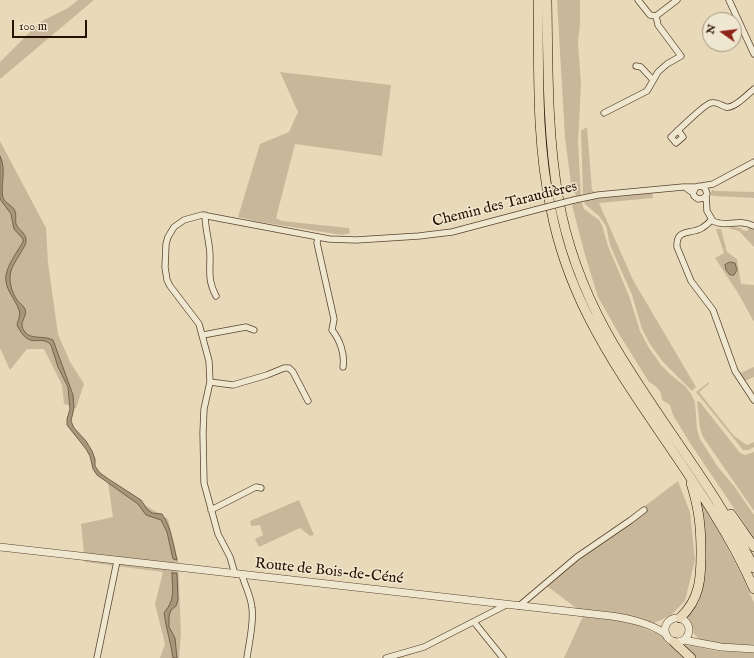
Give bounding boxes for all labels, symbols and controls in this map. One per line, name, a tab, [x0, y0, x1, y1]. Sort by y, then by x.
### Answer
scale bar	[14, 12, 89, 38]
north arrow	[702, 12, 742, 52]
text: 100 m	[19, 19, 47, 34]
text: N	[703, 23, 719, 36]
street label: Chemin des Taraudières	[431, 178, 579, 232]
street label: Route de Bois-de-Céné	[254, 555, 404, 589]

